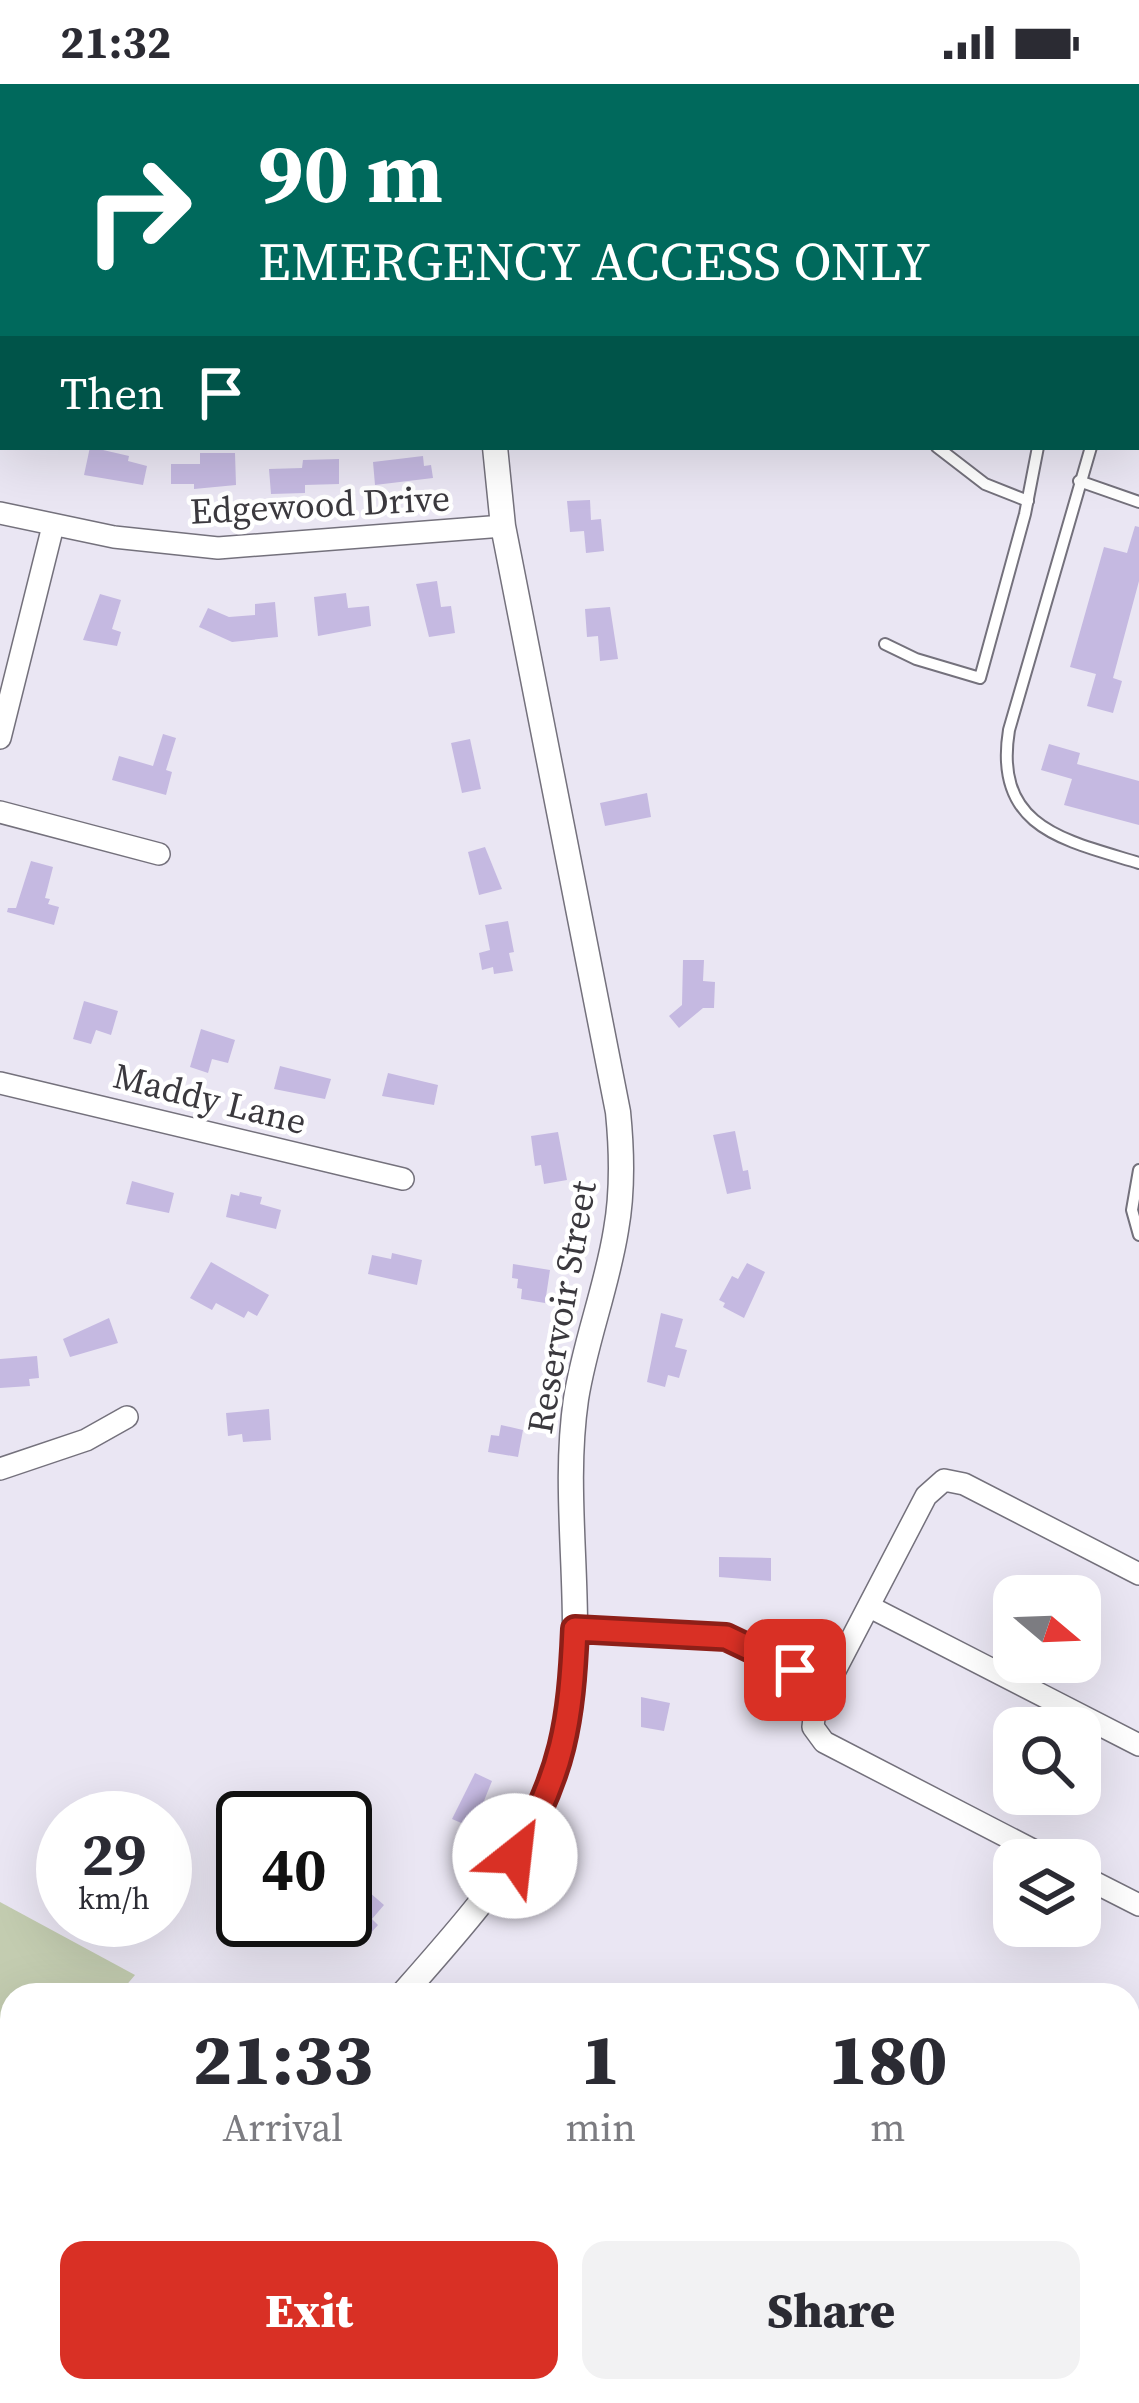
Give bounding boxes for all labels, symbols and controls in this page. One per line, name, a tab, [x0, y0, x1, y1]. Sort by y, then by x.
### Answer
text: 21:32	[60, 11, 171, 73]
text: 90 m	[258, 115, 443, 230]
icon: right	[60, 132, 216, 288]
text: EMERGENCY ACCESS ONLY	[258, 224, 930, 298]
icon: arrive	[188, 360, 254, 426]
text: Then	[60, 362, 164, 424]
street label: Edgewood Drive	[189, 473, 451, 536]
street label: Maddy Lane	[108, 1051, 311, 1146]
street label: Reservoir Street	[515, 1177, 608, 1437]
north arrow	[993, 1575, 1101, 1683]
map controls	[993, 1575, 1101, 1947]
pin	[744, 1619, 846, 1721]
icon: arrive	[762, 1637, 828, 1703]
button: search	[993, 1707, 1101, 1815]
speed limit sign: 40	[216, 1791, 372, 1947]
position arrow	[452, 1793, 578, 1919]
text: 29	[81, 1813, 147, 1895]
button: layers	[993, 1839, 1101, 1947]
text: km/h	[78, 1878, 150, 1919]
text: 21:33	[193, 2009, 373, 2108]
text: 1	[581, 2009, 620, 2108]
text: 180	[828, 2009, 947, 2108]
text: Arrival	[222, 2101, 343, 2154]
text: min	[565, 2101, 636, 2154]
text: m	[870, 2101, 905, 2154]
button: Exit	[60, 2241, 558, 2379]
button: Share	[582, 2241, 1080, 2379]

